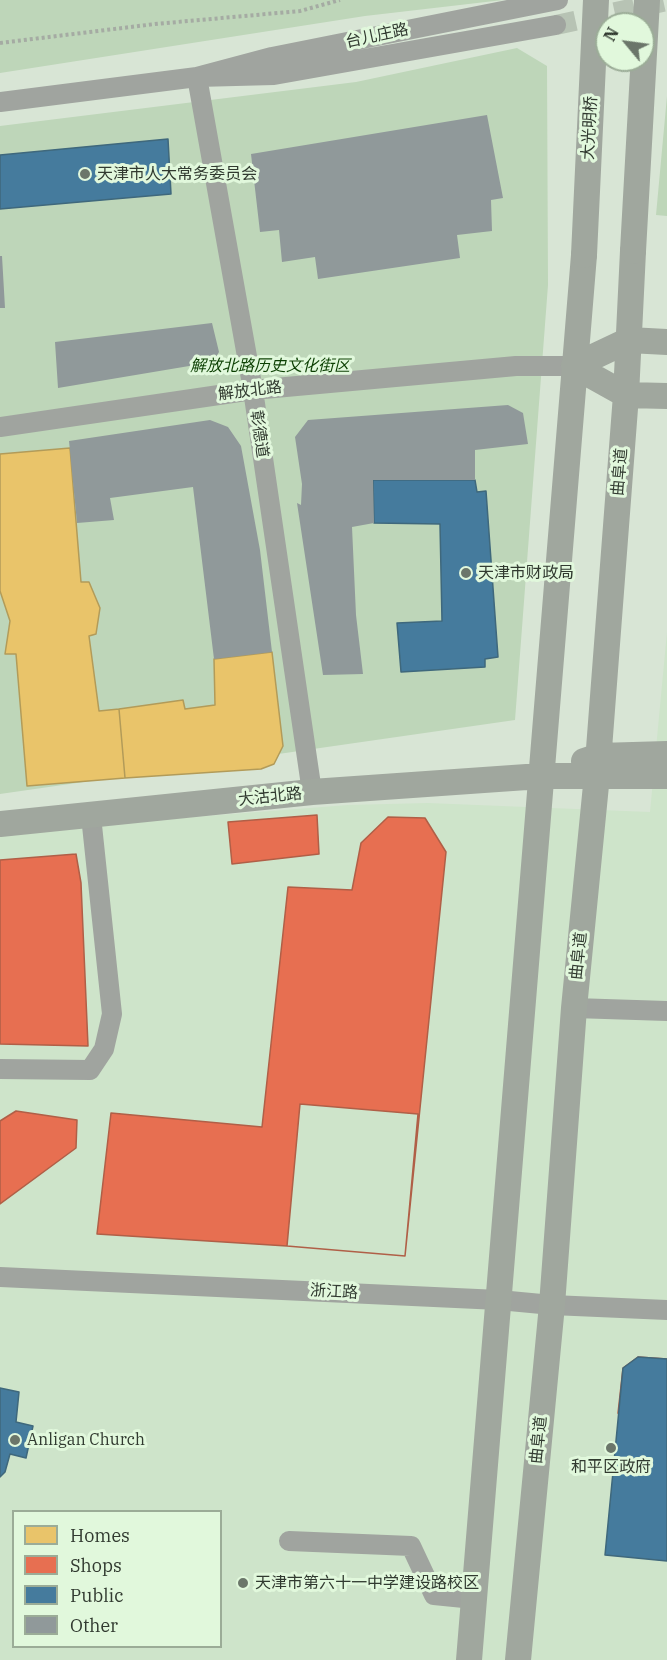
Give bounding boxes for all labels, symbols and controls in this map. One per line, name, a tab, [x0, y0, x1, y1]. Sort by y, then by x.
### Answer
north arrow	[595, 12, 655, 72]
street label: 台儿庄路	[344, 20, 410, 52]
text: N	[599, 24, 623, 45]
street label: 大光明桥	[579, 96, 601, 160]
place label: 天津市人大常务委员会	[97, 164, 257, 184]
marker: 天津市人大常务委员会	[78, 167, 92, 181]
park label: 解放北路历史文化街区	[190, 356, 350, 376]
street label: 解放北路	[217, 378, 283, 404]
street label: 彰德道	[246, 409, 272, 459]
street label: 曲阜道	[608, 447, 632, 497]
place label: 天津市财政局	[478, 563, 574, 583]
marker: 天津市财政局	[459, 566, 473, 580]
street label: 大沽北路	[237, 784, 303, 810]
street label: 曲阜道	[567, 931, 591, 981]
street label: 浙江路	[310, 1281, 358, 1303]
street label: 曲阜道	[527, 1415, 551, 1465]
place label: Anligan Church	[27, 1430, 145, 1450]
marker: Anligan Church	[8, 1433, 22, 1447]
marker: 和平区政府	[604, 1441, 618, 1455]
place label: 和平区政府	[571, 1457, 651, 1477]
legend	[12, 1510, 222, 1648]
text: Homes	[70, 1524, 130, 1547]
text: Shops	[70, 1554, 122, 1577]
place label: 天津市第六十一中学建设路校区	[255, 1573, 479, 1593]
marker: 天津市第六十一中学建设路校区	[236, 1576, 250, 1590]
text: Public	[70, 1584, 124, 1607]
text: Other	[70, 1614, 118, 1637]

